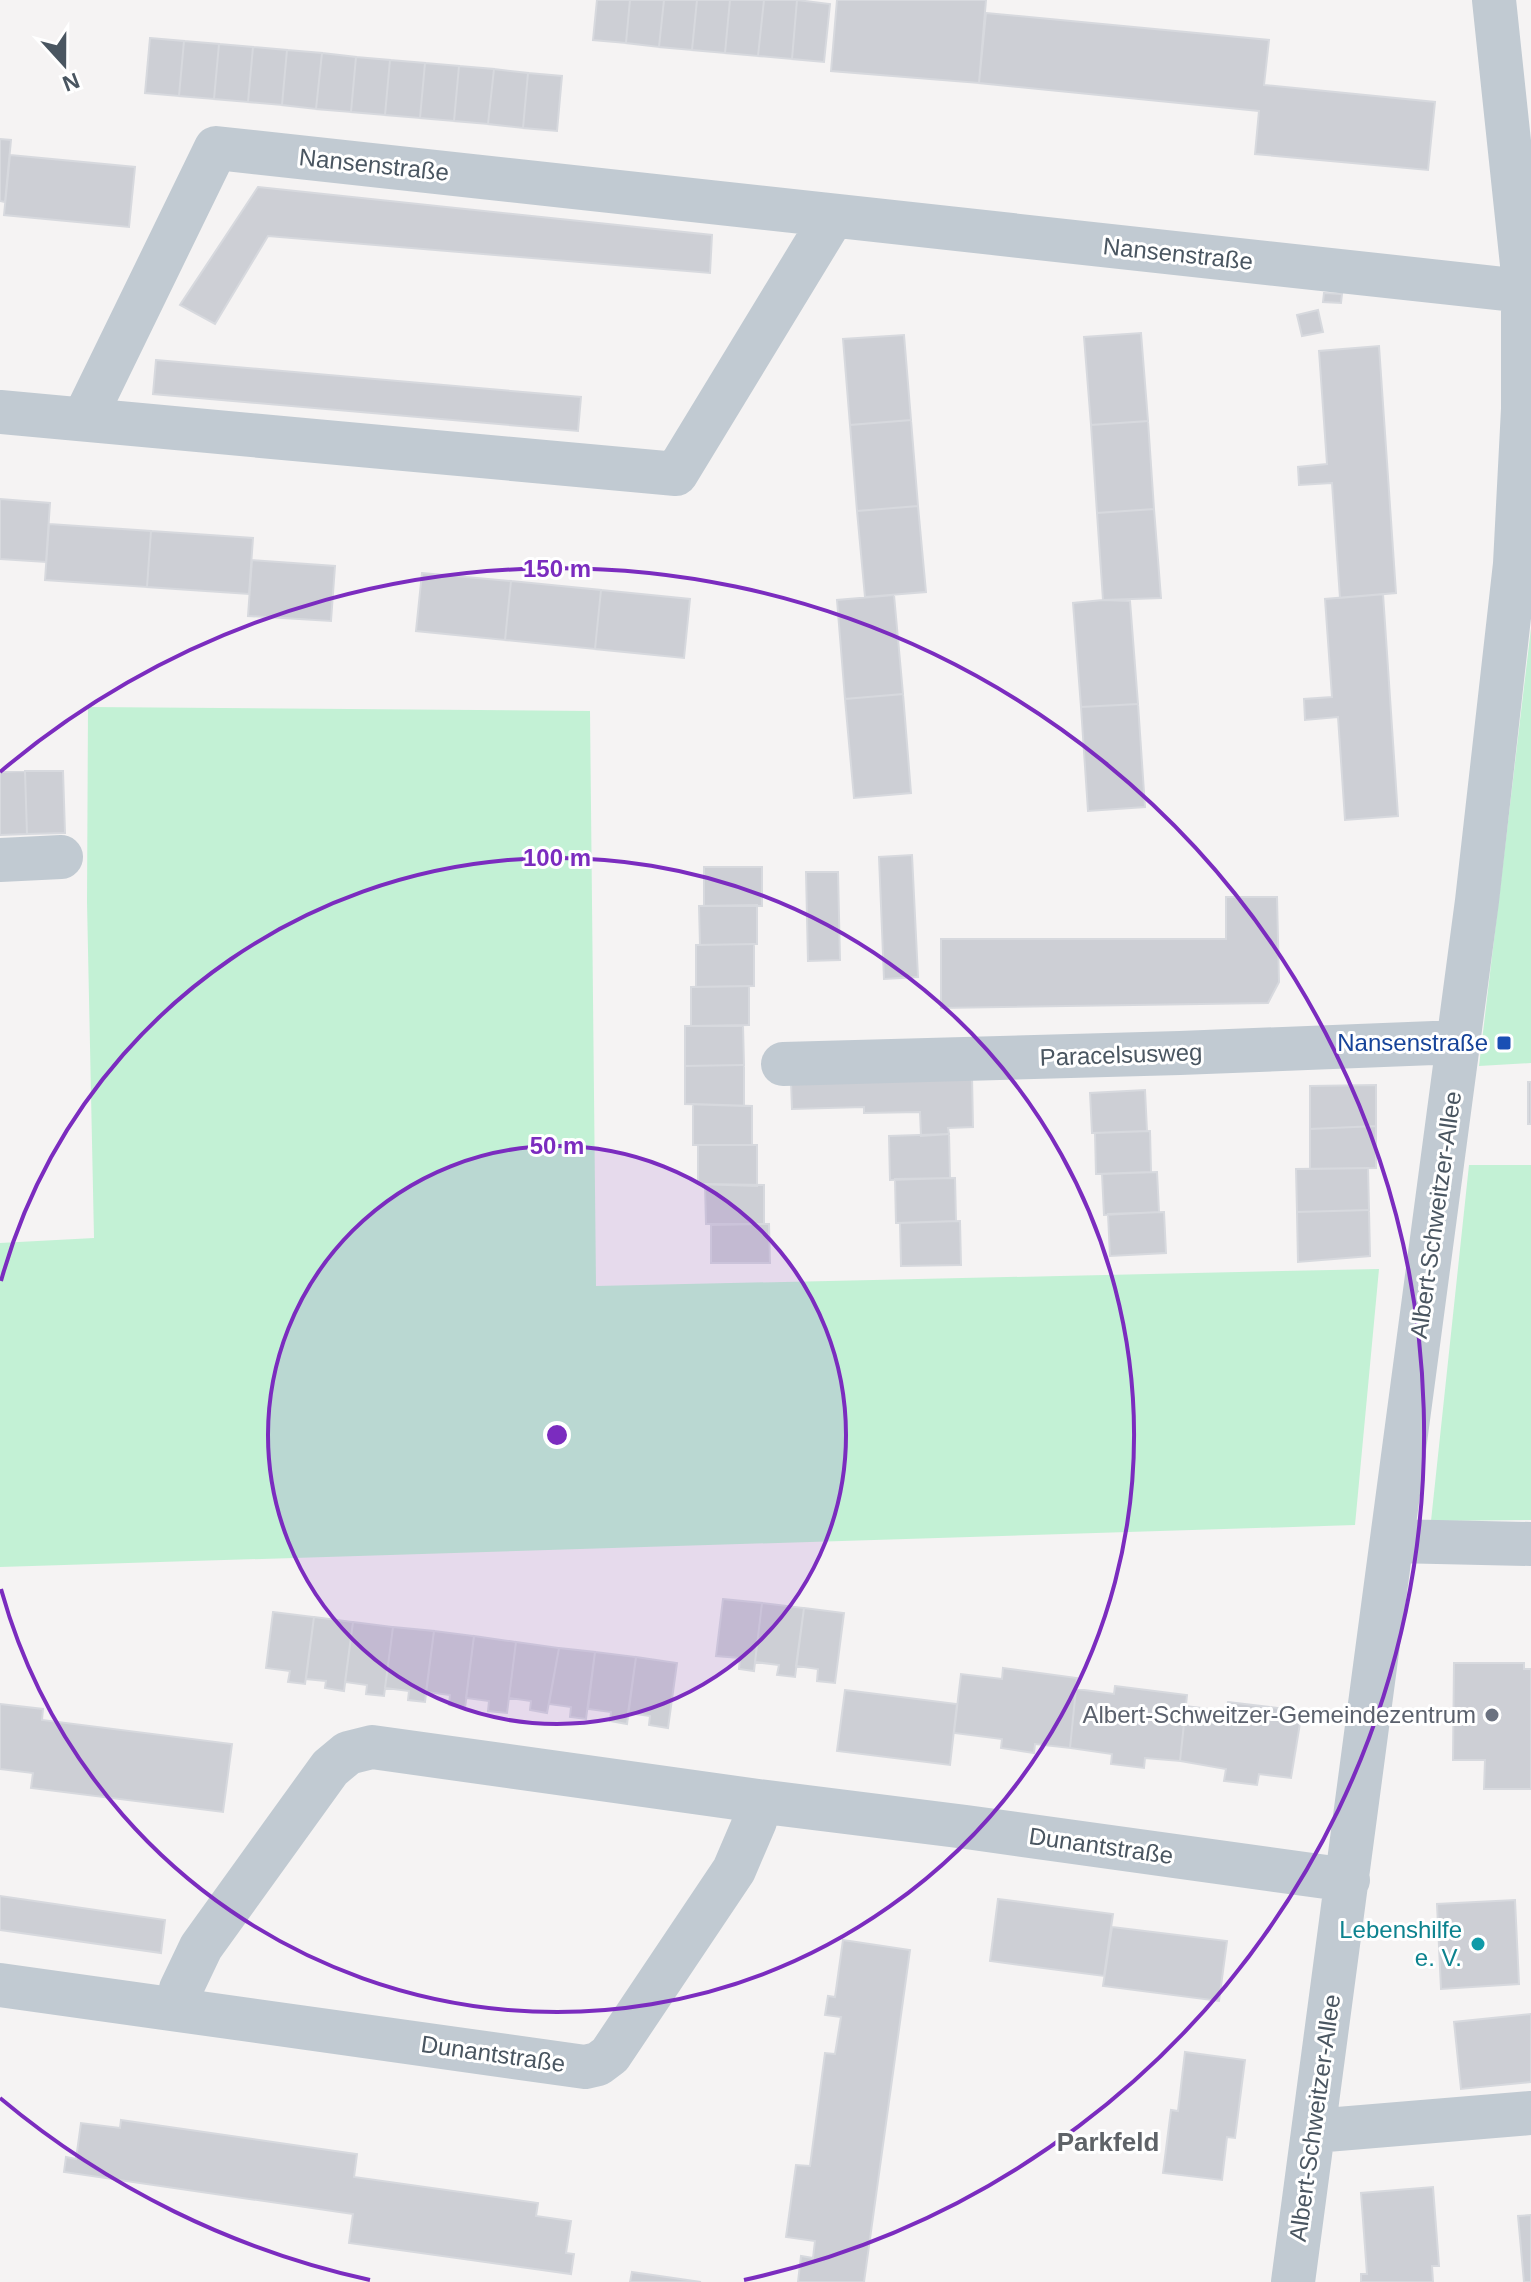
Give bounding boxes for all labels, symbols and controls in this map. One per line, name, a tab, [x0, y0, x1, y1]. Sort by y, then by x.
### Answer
north arrow	[24, 24, 104, 104]
text: N	[59, 68, 83, 97]
street label: Nansenstraße	[298, 143, 450, 186]
street label: Nansenstraße	[1102, 232, 1254, 275]
text: 150 m	[523, 555, 591, 582]
text: 100 m	[523, 844, 591, 871]
place label: Nansenstraße	[1337, 1029, 1488, 1056]
marker: Nansenstraße	[1495, 1034, 1513, 1052]
street label: Paracelsusweg	[1039, 1038, 1203, 1071]
street label: Albert-Schweitzer-Allee	[1405, 1090, 1466, 1340]
text: 50 m	[530, 1132, 584, 1159]
centre of rings	[543, 1421, 571, 1449]
place label: Albert-Schweitzer-Gemeindezentrum	[1083, 1701, 1476, 1728]
marker: Albert-Schweitzer-Gemeindezentrum	[1483, 1706, 1501, 1724]
street label: Dunantstraße	[1027, 1822, 1175, 1869]
place label: Lebenshilfe e. V.	[1339, 1916, 1462, 1971]
marker: Lebenshilfe e. V.	[1469, 1935, 1487, 1953]
street label: Albert-Schweitzer-Allee	[1284, 1993, 1345, 2243]
street label: Dunantstraße	[419, 2030, 567, 2077]
district label: Parkfeld	[1057, 2127, 1159, 2157]

